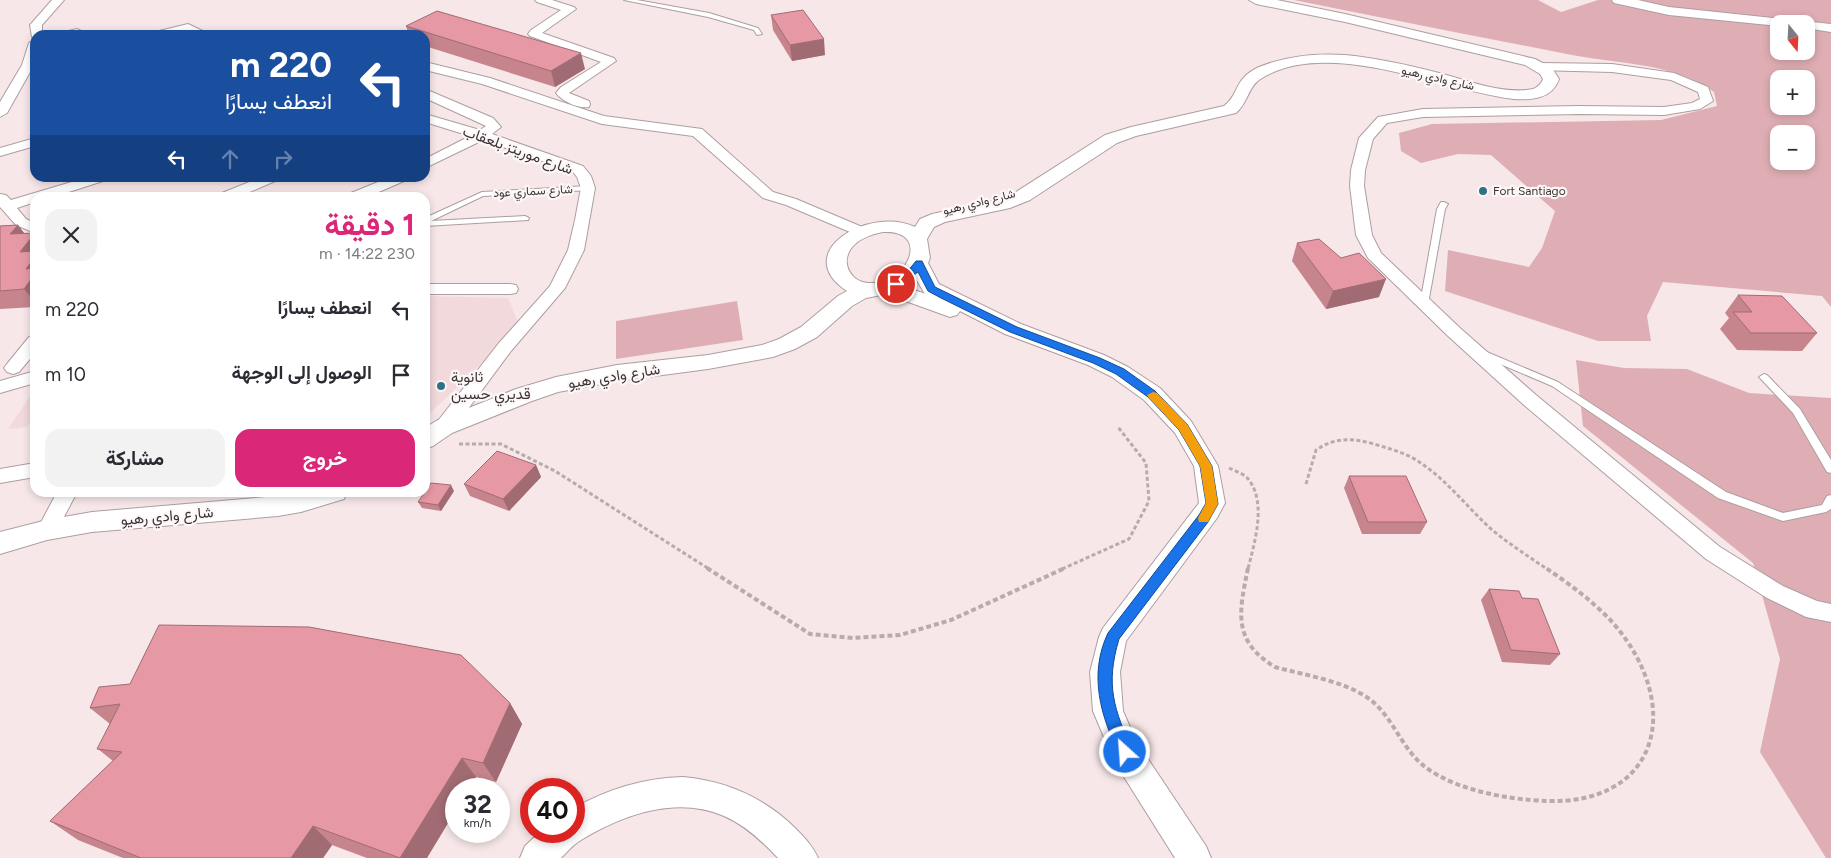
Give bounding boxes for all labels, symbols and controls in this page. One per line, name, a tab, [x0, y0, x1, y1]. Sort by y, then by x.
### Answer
north arrow	[1770, 15, 1815, 60]
map controls	[1770, 15, 1815, 170]
text: 220 m	[230, 44, 332, 86]
icon: left	[350, 50, 415, 115]
street label: شارع وادي رهيو	[1400, 63, 1476, 96]
button: +	[1770, 70, 1815, 115]
text: انعطف يسارًا	[225, 88, 332, 115]
street label: شارع موريتز بلعقاب	[460, 122, 576, 180]
button: −	[1770, 125, 1815, 170]
icon: left	[163, 145, 191, 173]
icon: ahead	[216, 145, 244, 173]
icon: right	[269, 145, 297, 173]
street label: شارع سماري عود	[493, 182, 573, 203]
place label: Fort Santiago	[1493, 184, 1566, 198]
marker: Fort Santiago	[1477, 185, 1489, 197]
street label: شارع وادي رهيو	[941, 186, 1017, 221]
text: 1 دقيقة	[324, 206, 415, 243]
button: close	[45, 209, 97, 261]
text: 230 m · 14:22	[319, 244, 415, 263]
pin	[875, 263, 917, 305]
icon: arrive	[882, 270, 910, 298]
text: انعطف يسارًا	[278, 296, 372, 319]
icon: left	[387, 296, 415, 324]
text: 220 m	[45, 298, 99, 321]
street label: شارع وادي رهيو	[567, 360, 662, 396]
text: الوصول إلى الوجهة	[232, 361, 372, 384]
icon: arrive	[387, 361, 415, 389]
text: 10 m	[45, 363, 86, 386]
place label: ثانوية قديري حسين	[451, 368, 531, 407]
marker: ثانوية قديري حسين	[435, 380, 447, 392]
button: مشاركة	[45, 429, 225, 487]
button: خروج	[235, 429, 415, 487]
street label: شارع وادي رهيو	[120, 503, 215, 533]
position arrow	[1098, 725, 1150, 777]
speed limit sign: 40	[520, 778, 585, 843]
text: 32	[463, 789, 492, 819]
text: km/h	[464, 816, 491, 830]

